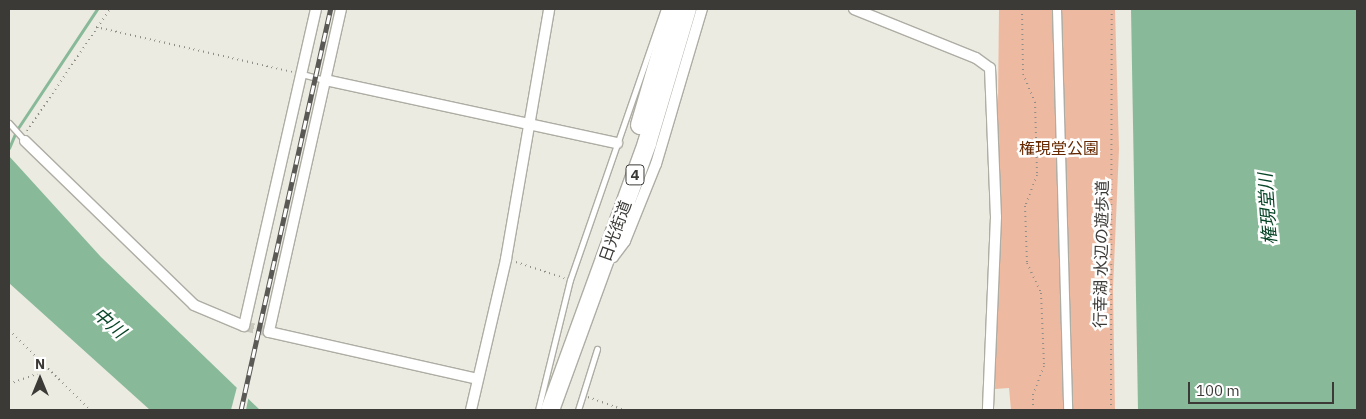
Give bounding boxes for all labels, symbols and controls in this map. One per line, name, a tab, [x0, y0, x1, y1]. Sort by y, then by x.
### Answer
park label: 権現堂公園	[1019, 138, 1099, 158]
road number: 4	[625, 162, 645, 188]
water label: 権現堂川	[1255, 172, 1281, 246]
street label: 行幸湖 水辺の遊歩道	[1090, 180, 1112, 328]
street label: 日光街道	[595, 198, 635, 264]
water label: 中川	[88, 303, 130, 343]
north arrow	[15, 354, 65, 404]
text: N	[35, 355, 45, 373]
scale bar	[1191, 372, 1337, 404]
text: 100 m	[1196, 381, 1240, 400]

